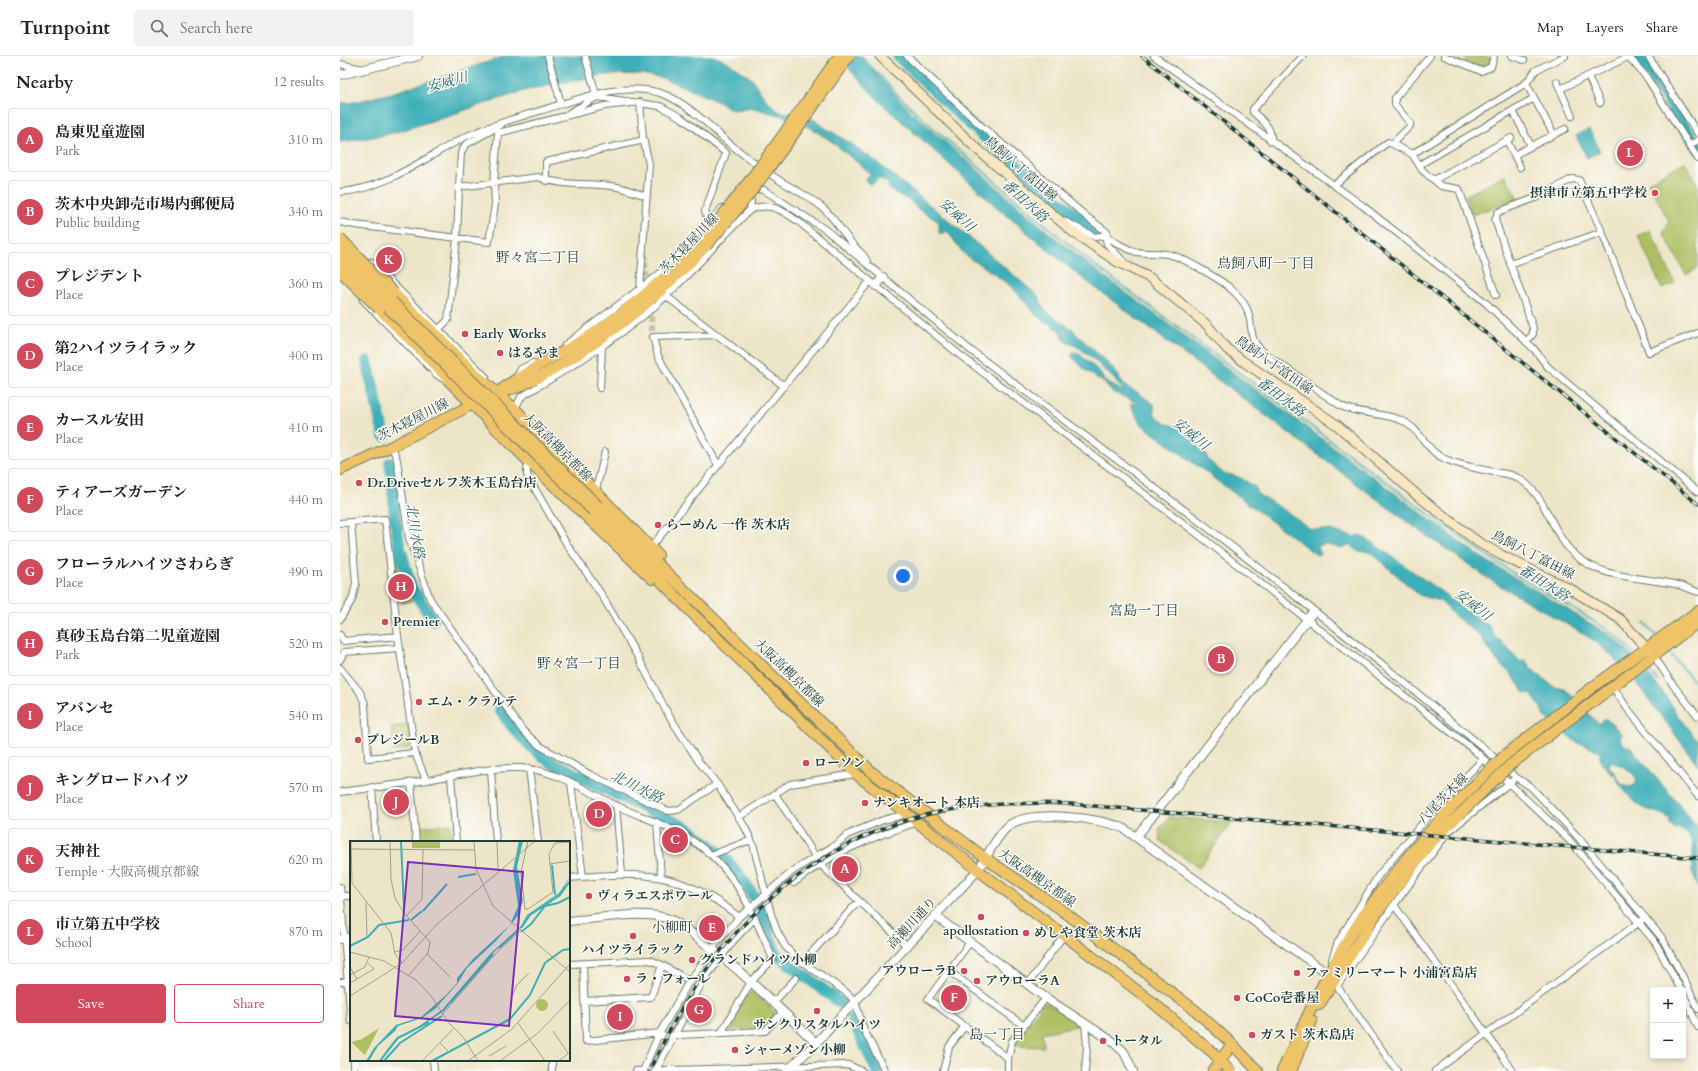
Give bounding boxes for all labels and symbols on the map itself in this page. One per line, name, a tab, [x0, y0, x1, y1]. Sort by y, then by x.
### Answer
water label: 安威川	[424, 67, 472, 97]
street label: 鳥飼八丁富田線	[981, 132, 1061, 206]
pin: L	[1617, 138, 1643, 168]
water label: 番田水路	[998, 175, 1053, 227]
place label: 摂津市立第五中学校	[1530, 184, 1648, 202]
marker: 摂津市立第五中学校	[1650, 188, 1660, 198]
water label: 安威川	[935, 194, 980, 237]
street label: 茨木寝屋川線	[655, 210, 723, 278]
pin: K	[376, 245, 402, 275]
district label: 野々宮二丁目	[496, 248, 580, 267]
district label: 鳥飼八町一丁目	[1217, 254, 1315, 273]
place label: Early Works	[473, 325, 547, 343]
marker: Early Works	[460, 329, 470, 339]
street label: 鳥飼八丁富田線	[1232, 332, 1316, 398]
place label: はるやま	[508, 344, 560, 362]
marker: はるやま	[495, 348, 505, 358]
water label: 番田水路	[1253, 373, 1310, 422]
street label: 茨木寝屋川線	[374, 394, 452, 446]
street label: 大阪高槻京都線	[518, 408, 596, 486]
water label: 安威川	[1169, 413, 1215, 456]
place label: Dr.Driveセルフ茨木玉島台店	[367, 474, 537, 492]
marker: Dr.Driveセルフ茨木玉島台店	[354, 478, 364, 488]
water label: 北川水路	[401, 502, 429, 561]
place label: らーめん 一作 茨木店	[666, 516, 790, 534]
marker: らーめん 一作 茨木店	[653, 520, 663, 530]
street label: 鳥飼八丁富田線	[1488, 526, 1578, 584]
water label: 番田水路	[1515, 560, 1574, 606]
your location	[893, 566, 913, 586]
pin: H	[388, 572, 414, 602]
water label: 安威川	[1451, 585, 1497, 627]
district label: 宮島一丁目	[1109, 601, 1179, 620]
place label: Premier	[393, 613, 441, 631]
marker: Premier	[380, 617, 390, 627]
street label: 大阪高槻京都線	[750, 635, 828, 711]
pin: B	[1208, 644, 1234, 674]
district label: 野々宮一丁目	[537, 654, 621, 673]
place label: エム・クラルテ	[427, 693, 518, 711]
marker: エム・クラルテ	[414, 697, 424, 707]
place label: プレジールB	[366, 731, 439, 749]
marker: プレジールB	[353, 735, 363, 745]
place label: ローソン	[814, 754, 865, 772]
marker: ローソン	[801, 758, 811, 768]
water label: 北川水路	[608, 766, 667, 808]
street label: 八尾茨木線	[1414, 769, 1472, 829]
pin: J	[383, 787, 409, 817]
place label: ナンキオート 本店	[873, 794, 980, 812]
marker: ナンキオート 本店	[860, 798, 870, 808]
pin: D	[586, 799, 612, 829]
pin: C	[662, 825, 688, 855]
inset map	[350, 841, 570, 1061]
street label: 大阪高槻京都線	[995, 845, 1079, 911]
pin: A	[832, 854, 858, 884]
place label: ヴィラエスポワール	[597, 887, 713, 905]
marker: ヴィラエスポワール	[584, 891, 594, 901]
street label: 高瀬川通り	[883, 893, 941, 953]
marker: apollostation	[976, 912, 986, 922]
pin: E	[699, 913, 725, 943]
district label: 小柳町	[651, 918, 693, 937]
place label: apollostation	[943, 922, 1020, 940]
place label: めしや食堂 茨木店	[1034, 924, 1142, 942]
marker: めしや食堂 茨木店	[1021, 928, 1031, 938]
marker: ハイツライラック	[628, 931, 638, 941]
place label: ハイツライラック	[581, 941, 685, 959]
place label: グランドハイツ小柳	[700, 951, 817, 969]
marker: グランドハイツ小柳	[687, 955, 697, 965]
place label: アウローラB	[882, 962, 956, 980]
place label: ファミリーマート 小浦宮島店	[1305, 964, 1477, 982]
marker: アウローラB	[959, 966, 969, 976]
marker: ファミリーマート 小浦宮島店	[1292, 968, 1302, 978]
place label: ラ・フォーレ	[635, 970, 712, 988]
place label: アウローラA	[985, 972, 1060, 990]
marker: ラ・フォーレ	[622, 974, 632, 984]
marker: アウローラA	[972, 976, 982, 986]
pin: F	[941, 983, 967, 1013]
place label: CoCo壱番屋	[1245, 989, 1319, 1007]
marker: CoCo壱番屋	[1232, 993, 1242, 1003]
pin: G	[686, 995, 712, 1025]
pin: I	[607, 1002, 633, 1032]
marker: サンクリスタルハイツ	[812, 1006, 822, 1016]
place label: サンクリスタルハイツ	[753, 1016, 881, 1034]
district label: 島一丁目	[969, 1025, 1025, 1044]
place label: ガスト 茨木島店	[1260, 1026, 1355, 1044]
marker: ガスト 茨木島店	[1247, 1030, 1257, 1040]
place label: トータル	[1111, 1032, 1163, 1050]
marker: トータル	[1098, 1036, 1108, 1046]
place label: シャーメゾン小柳	[743, 1041, 846, 1059]
marker: シャーメゾン小柳	[730, 1045, 740, 1055]

